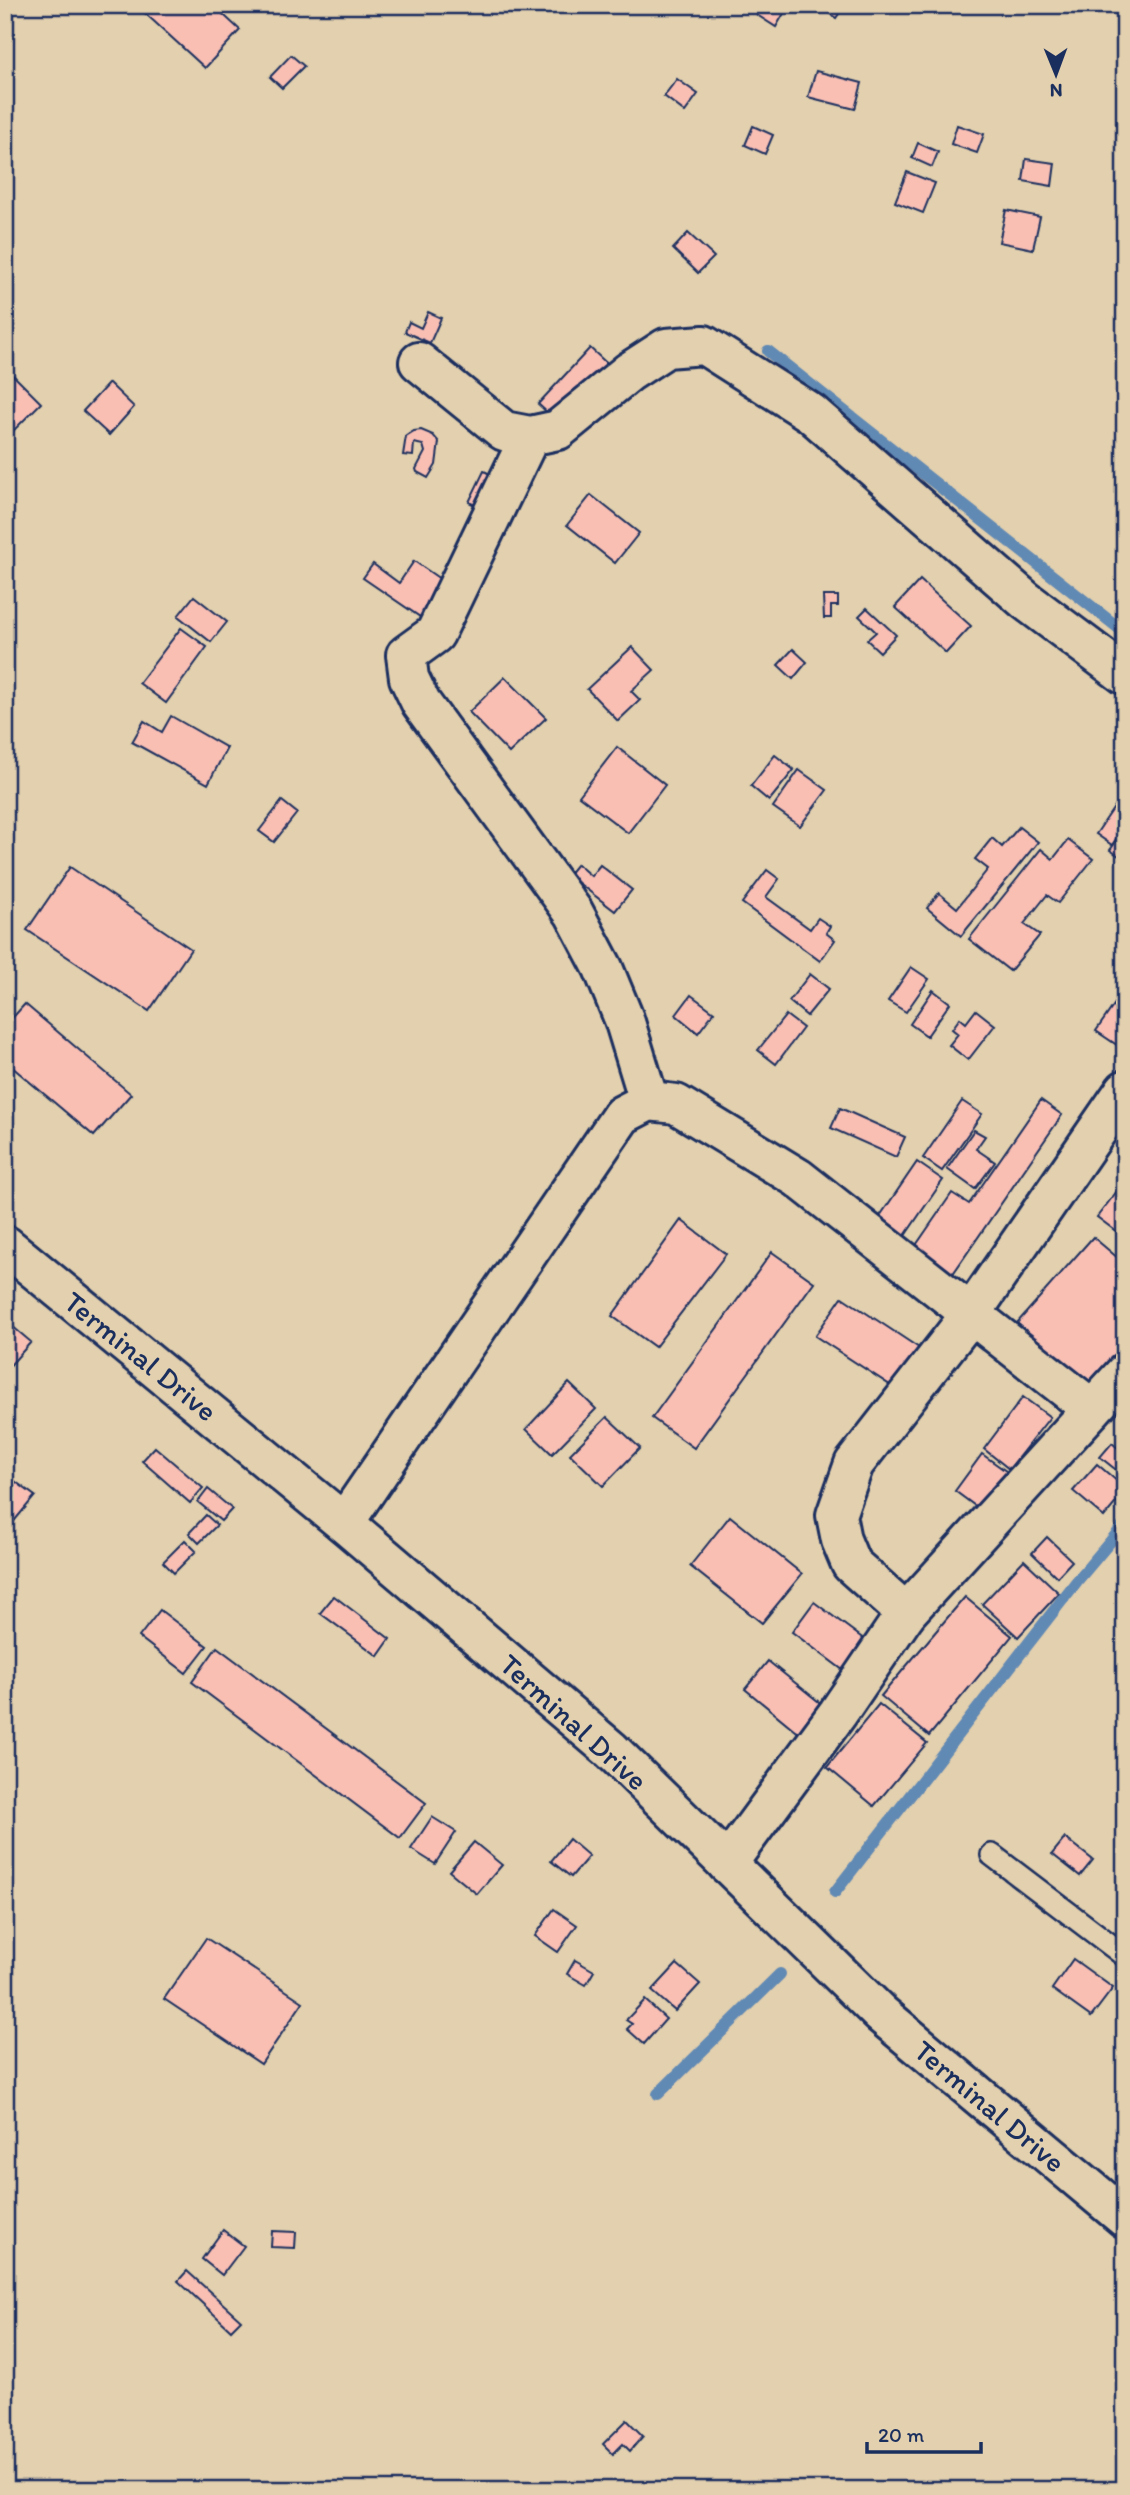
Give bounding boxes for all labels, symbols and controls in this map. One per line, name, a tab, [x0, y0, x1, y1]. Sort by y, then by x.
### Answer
north arrow	[1021, 38, 1092, 108]
text: N	[1050, 79, 1063, 102]
street label: Terminal Drive	[57, 1283, 225, 1429]
street label: Terminal Drive	[492, 1646, 656, 1798]
street label: Terminal Drive	[907, 2032, 1073, 2180]
scale bar	[867, 2411, 981, 2455]
text: 20 m	[878, 2422, 925, 2447]

